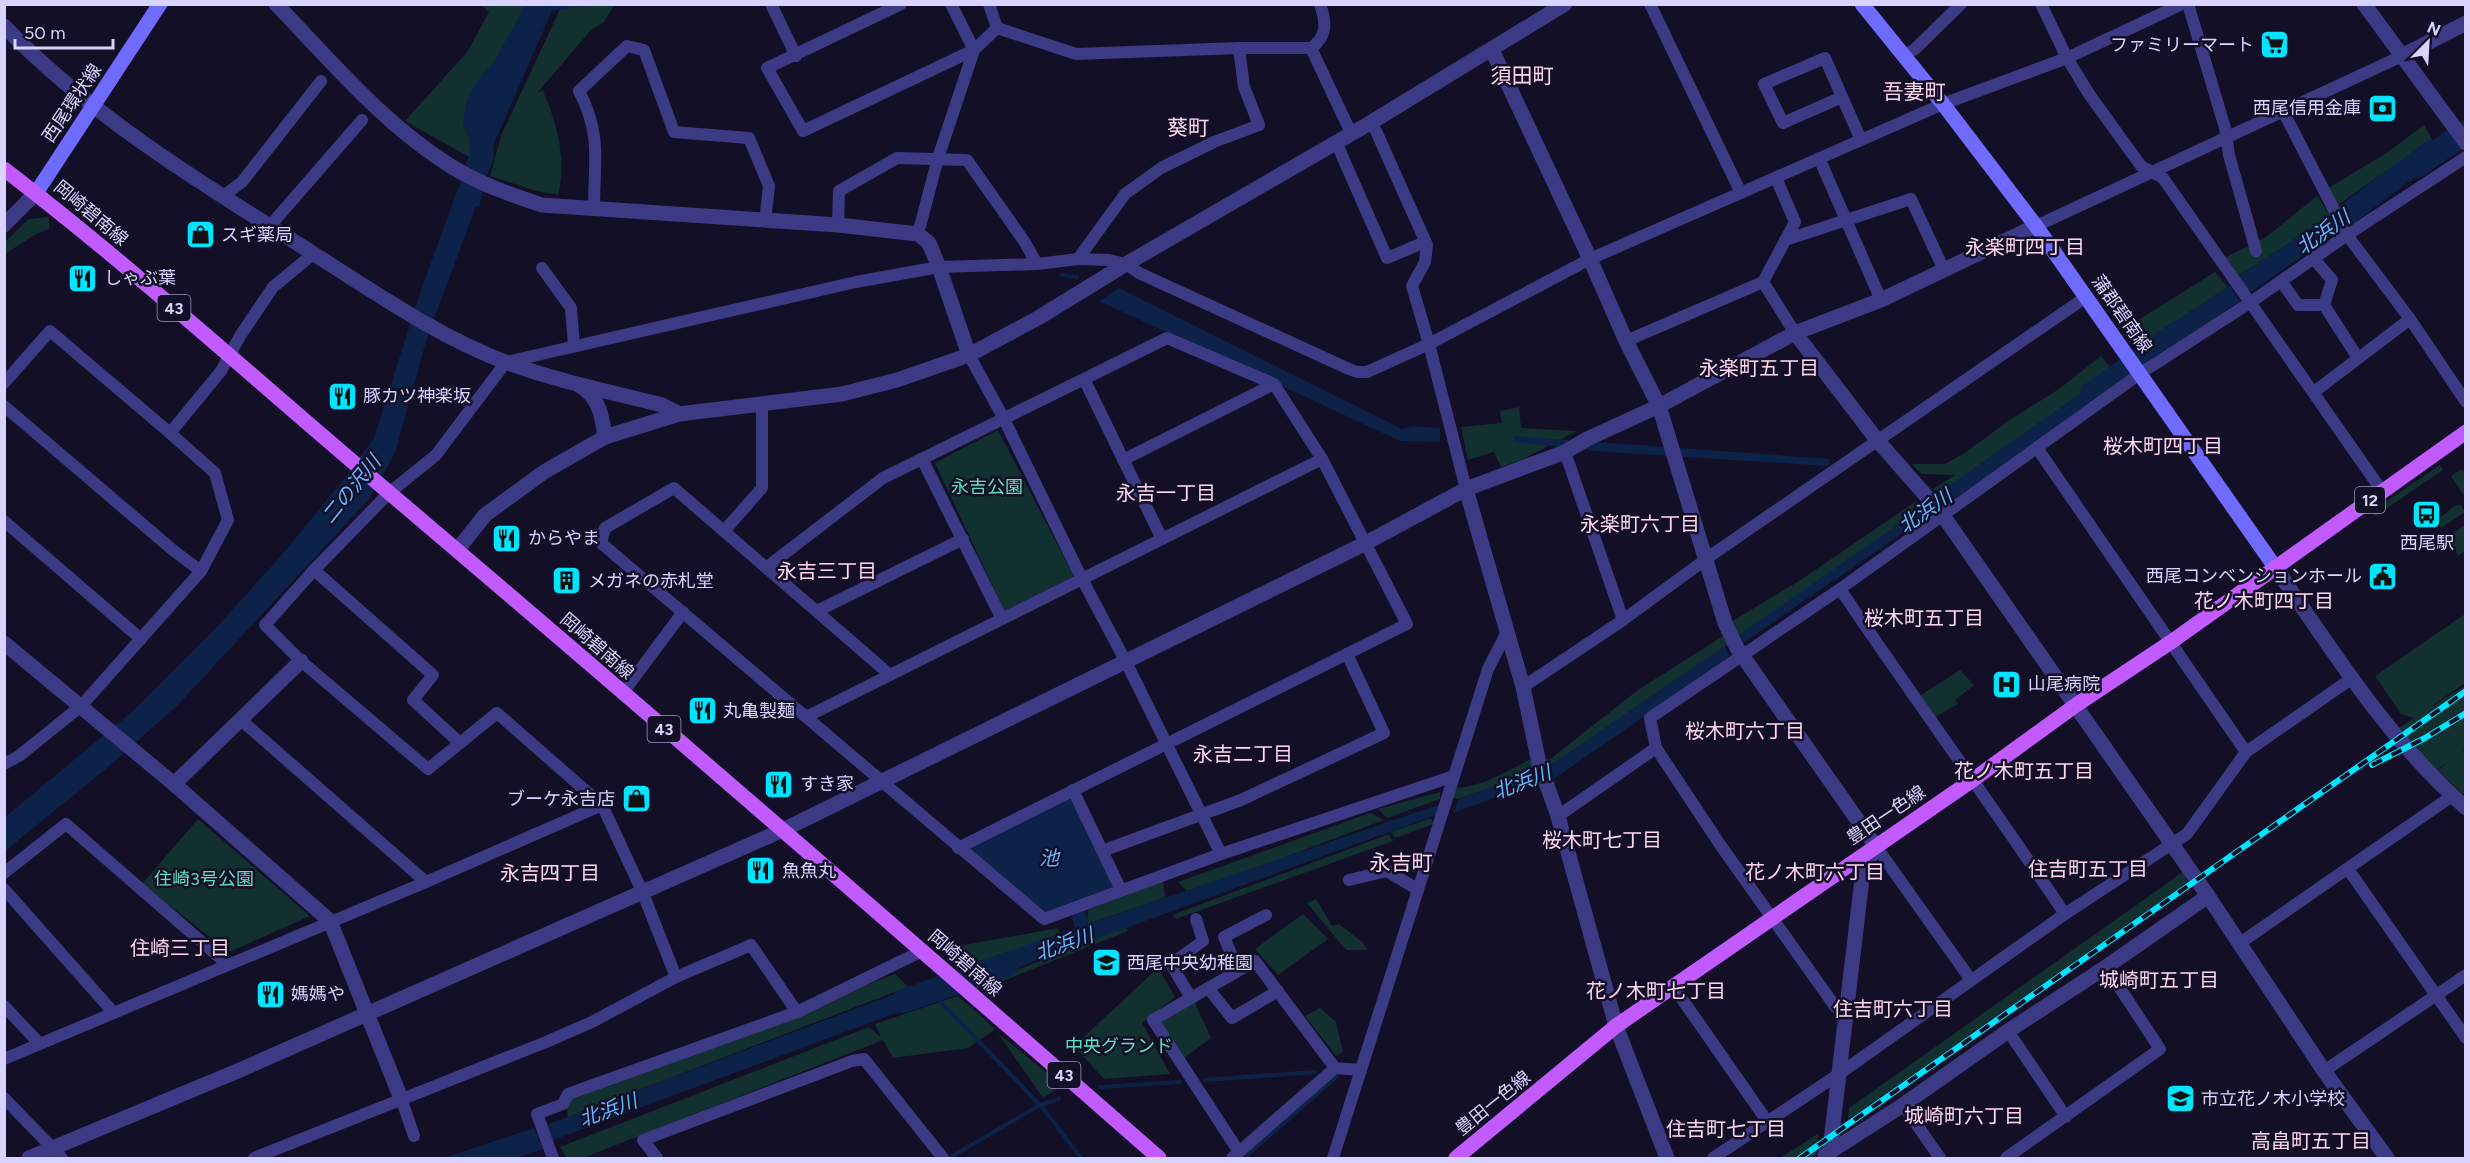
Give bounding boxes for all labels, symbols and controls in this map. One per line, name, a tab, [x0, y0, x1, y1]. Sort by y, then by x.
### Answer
scale bar	[15, 12, 112, 50]
north arrow	[2398, 12, 2458, 72]
text: N	[2424, 18, 2443, 40]
text: 50 m	[24, 22, 66, 44]
supermarket icon: ファミリーマート	[2259, 29, 2291, 61]
place label: ファミリーマート	[2110, 34, 2254, 56]
street label: 西尾環状線	[38, 60, 106, 146]
district label: 須田町	[1491, 63, 1554, 88]
district label: 吾妻町	[1883, 79, 1946, 104]
bank icon: 西尾信用金庫	[2366, 92, 2398, 124]
place label: 西尾信用金庫	[2253, 97, 2361, 119]
district label: 葵町	[1167, 115, 1209, 140]
street label: 岡崎碧南線	[49, 176, 133, 250]
water label: 北浜川	[2292, 204, 2356, 259]
shop icon: スギ薬局	[184, 219, 216, 251]
place label: スギ薬局	[221, 224, 293, 246]
district label: 永楽町四丁目	[1965, 235, 2085, 259]
restaurant icon: しゃぶ葉	[67, 262, 99, 294]
place label: しゃぶ葉	[104, 267, 176, 289]
street label: 蒲郡碧南線	[2087, 271, 2157, 357]
road number: 43	[158, 295, 190, 321]
district label: 永楽町五丁目	[1699, 356, 1819, 380]
restaurant icon: 豚カツ神楽坂	[326, 380, 358, 412]
place label: 豚カツ神楽坂	[363, 385, 471, 407]
district label: 桜木町四丁目	[2103, 434, 2223, 458]
water label: 二の沢川	[317, 449, 387, 528]
park label: 永吉公園	[951, 476, 1023, 498]
district label: 永吉一丁目	[1116, 481, 1216, 505]
water label: 北浜川	[1894, 483, 1958, 538]
road number: 12	[2355, 487, 2385, 513]
bus stop icon: 西尾駅	[2411, 498, 2443, 530]
district label: 永楽町六丁目	[1580, 512, 1700, 536]
restaurant icon: からやま	[491, 522, 523, 554]
place label: からやま	[528, 527, 600, 549]
place label: 西尾駅	[2400, 532, 2454, 554]
district label: 永吉三丁目	[777, 559, 877, 583]
public building icon: 西尾コンベンションホール	[2367, 560, 2399, 592]
building icon: メガネの赤札堂	[551, 565, 583, 597]
place label: 西尾コンベンションホール	[2146, 565, 2362, 587]
place label: メガネの赤札堂	[588, 570, 714, 592]
district label: 花ノ木町四丁目	[2194, 589, 2334, 613]
district label: 桜木町五丁目	[1864, 606, 1984, 630]
street label: 岡崎碧南線	[556, 608, 638, 684]
hospital icon: 山尾病院	[1991, 668, 2023, 700]
place label: 山尾病院	[2028, 673, 2100, 695]
restaurant icon: 丸亀製麺	[686, 695, 718, 727]
place label: 丸亀製麺	[723, 700, 795, 722]
road number: 43	[648, 716, 680, 742]
district label: 桜木町六丁目	[1685, 719, 1805, 743]
district label: 永吉二丁目	[1193, 742, 1293, 766]
water label: 北浜川	[1490, 759, 1556, 804]
district label: 花ノ木町五丁目	[1954, 759, 2094, 783]
restaurant icon: すき家	[763, 768, 795, 800]
place label: すき家	[800, 773, 854, 795]
street label: 豊田一色線	[1843, 781, 1929, 849]
shop icon: ブーケ永吉店	[620, 783, 652, 815]
place label: ブーケ永吉店	[507, 788, 615, 810]
district label: 桜木町七丁目	[1542, 828, 1662, 852]
water label: 池	[1039, 846, 1061, 870]
district label: 永吉町	[1370, 850, 1433, 875]
restaurant icon: 魚魚丸	[745, 855, 777, 887]
district label: 住吉町五丁目	[2028, 857, 2148, 881]
place label: 魚魚丸	[782, 860, 836, 882]
district label: 花ノ木町六丁目	[1745, 860, 1885, 884]
district label: 永吉四丁目	[500, 861, 600, 885]
park label: 住崎3号公園	[154, 868, 254, 890]
water label: 北浜川	[1032, 922, 1098, 965]
street label: 岡崎碧南線	[924, 925, 1006, 1001]
district label: 住崎三丁目	[130, 936, 230, 960]
school or university icon: 西尾中央幼稚園	[1090, 947, 1122, 979]
place label: 西尾中央幼稚園	[1127, 952, 1253, 974]
district label: 城崎町五丁目	[2099, 968, 2219, 992]
restaurant icon: 媽媽や	[254, 978, 286, 1010]
district label: 花ノ木町七丁目	[1586, 979, 1726, 1003]
place label: 媽媽や	[291, 983, 345, 1005]
district label: 住吉町六丁目	[1833, 997, 1953, 1021]
park label: 中央グランド	[1065, 1035, 1173, 1057]
road number: 43	[1048, 1062, 1080, 1088]
street label: 豊田一色線	[1451, 1066, 1535, 1140]
school or university icon: 市立花ノ木小学校	[2164, 1083, 2196, 1115]
water label: 北浜川	[576, 1088, 642, 1132]
place label: 市立花ノ木小学校	[2201, 1088, 2345, 1110]
district label: 城崎町六丁目	[1904, 1104, 2024, 1128]
district label: 住吉町七丁目	[1666, 1117, 1786, 1141]
district label: 高畠町五丁目	[2251, 1129, 2371, 1153]

